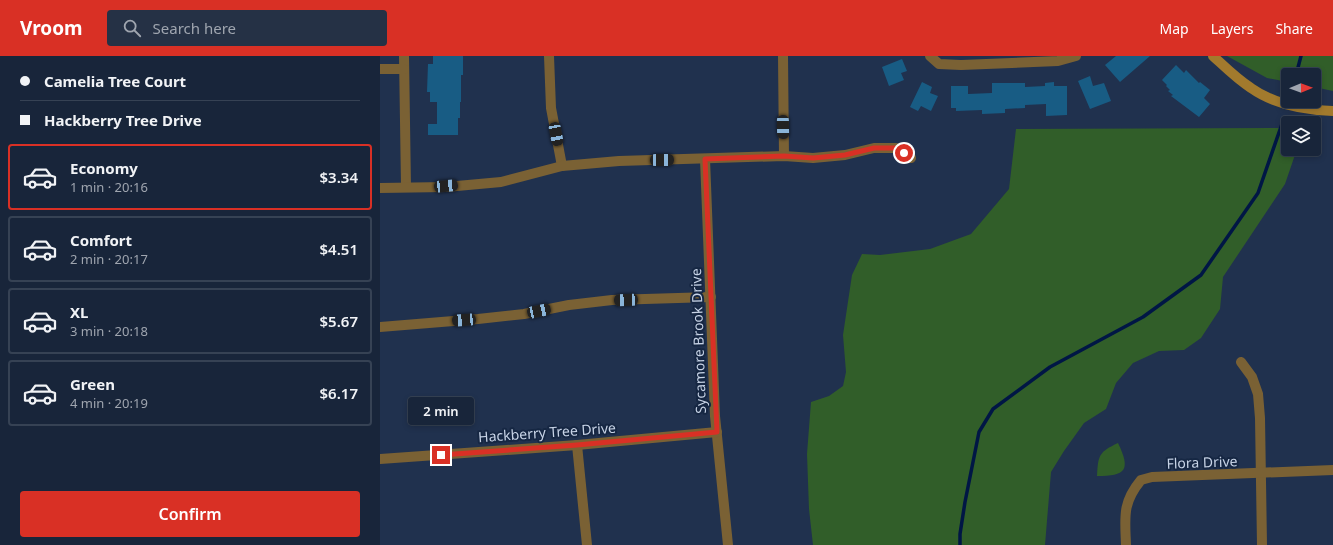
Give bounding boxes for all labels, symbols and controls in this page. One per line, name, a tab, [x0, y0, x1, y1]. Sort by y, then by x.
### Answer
search box	[107, 10, 387, 46]
text: Vroom	[20, 15, 83, 41]
icon: search	[121, 17, 143, 39]
text: Search here	[153, 18, 236, 38]
text: Map	[1160, 19, 1189, 38]
text: Layers	[1211, 19, 1253, 38]
text: Share	[1275, 19, 1313, 38]
north arrow	[1281, 68, 1321, 108]
map controls	[1281, 68, 1321, 156]
text: Camelia Tree Court	[44, 71, 186, 91]
text: Hackberry Tree Drive	[44, 110, 202, 130]
car	[777, 115, 789, 139]
button: layers	[1281, 116, 1321, 156]
car	[548, 121, 564, 147]
route start	[895, 144, 913, 162]
car	[650, 154, 674, 166]
text: Economy	[70, 158, 138, 178]
icon: car	[22, 159, 58, 195]
text: $3.34	[320, 167, 358, 187]
text: 1 min · 20:16	[70, 178, 148, 196]
car	[434, 179, 458, 193]
text: Comfort	[70, 230, 132, 250]
icon: car	[22, 231, 58, 267]
text: $4.51	[320, 239, 358, 259]
text: 2 min · 20:17	[70, 250, 148, 268]
street label: Sycamore Brook Drive	[686, 268, 710, 414]
car	[614, 294, 638, 306]
text: XL	[70, 302, 88, 322]
icon: car	[22, 303, 58, 339]
car	[526, 303, 552, 319]
text: $5.67	[320, 311, 358, 331]
car	[452, 313, 476, 327]
text: 3 min · 20:18	[70, 322, 148, 340]
text: Green	[70, 374, 115, 394]
icon: car	[22, 375, 58, 411]
text: $6.17	[320, 383, 358, 403]
text: 4 min · 20:19	[70, 394, 148, 412]
callout: 2 min	[408, 397, 474, 425]
text: 2 min	[423, 402, 459, 420]
street label: Hackberry Tree Drive	[478, 418, 617, 446]
route end	[432, 446, 450, 464]
street label: Flora Drive	[1166, 451, 1238, 473]
button: Confirm	[20, 491, 360, 537]

